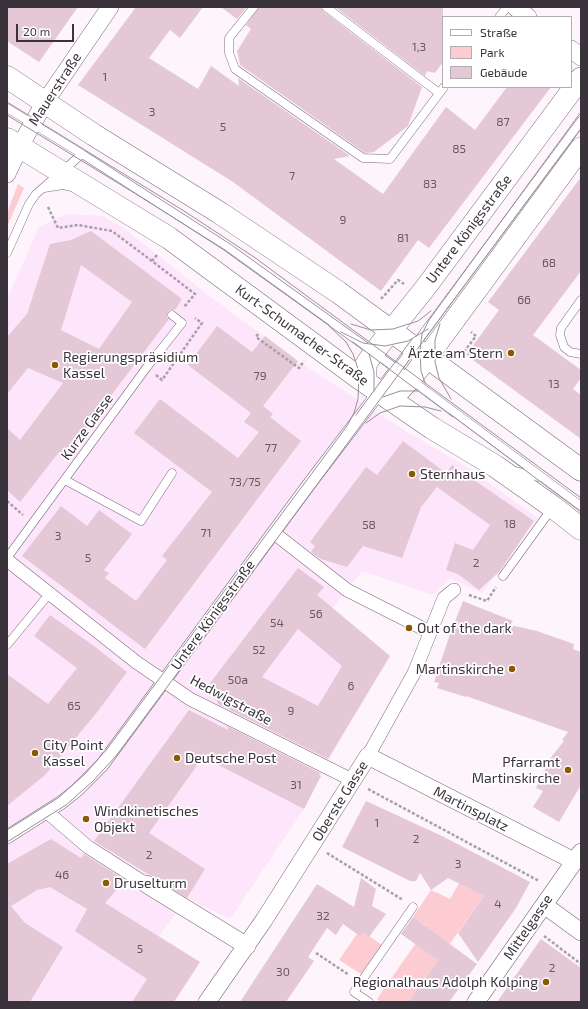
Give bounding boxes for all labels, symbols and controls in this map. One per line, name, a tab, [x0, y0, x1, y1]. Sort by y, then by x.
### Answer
scale bar	[18, 16, 76, 42]
legend	[442, 16, 572, 88]
text: 20 m	[23, 24, 50, 38]
text: Straße	[480, 25, 517, 39]
house number: 1,3	[412, 40, 426, 54]
text: Park	[480, 45, 505, 59]
street label: Mauerstraße	[25, 49, 85, 129]
text: Gebäude	[480, 65, 528, 79]
house number: 1	[103, 70, 107, 84]
house number: 3	[149, 105, 155, 119]
house number: 87	[496, 115, 510, 129]
house number: 5	[220, 120, 226, 134]
house number: 85	[452, 142, 466, 156]
house number: 7	[289, 169, 295, 183]
street label: Untere Königsstraße	[423, 171, 515, 287]
house number: 83	[423, 177, 437, 191]
house number: 9	[340, 213, 346, 227]
house number: 81	[397, 231, 409, 245]
house number: 68	[542, 256, 556, 270]
street label: Kurt-Schumacher-Straße	[232, 281, 372, 389]
house number: 66	[517, 293, 531, 307]
place label: Ärzte am Stern	[408, 345, 503, 361]
marker: Ärzte am Stern	[506, 348, 516, 358]
place label: Regierungspräsidium Kassel	[63, 349, 198, 382]
marker: Regierungspräsidium Kassel	[50, 360, 60, 370]
house number: 79	[253, 369, 267, 383]
house number: 13	[548, 377, 560, 391]
street label: Kurze Gasse	[57, 391, 117, 463]
house number: 77	[265, 441, 277, 455]
place label: Sternhaus	[420, 466, 485, 482]
marker: Sternhaus	[407, 469, 417, 479]
house number: 73/75	[229, 475, 261, 489]
house number: 18	[504, 517, 516, 531]
house number: 58	[362, 518, 376, 532]
house number: 71	[201, 526, 211, 540]
house number: 3	[55, 529, 61, 543]
house number: 5	[85, 551, 91, 565]
house number: 2	[473, 556, 479, 570]
street label: Untere Königsstraße	[168, 557, 258, 673]
house number: 56	[309, 607, 323, 621]
house number: 54	[270, 616, 284, 630]
place label: Out of the dark	[417, 620, 512, 636]
marker: Out of the dark	[404, 623, 414, 633]
house number: 52	[252, 643, 266, 657]
place label: Martinskirche	[416, 661, 504, 677]
marker: Martinskirche	[507, 664, 517, 674]
street label: Hedwigstraße	[187, 671, 275, 729]
house number: 50a	[228, 673, 248, 687]
house number: 6	[348, 679, 354, 693]
house number: 65	[67, 699, 81, 713]
house number: 9	[288, 704, 294, 718]
place label: City Point Kassel	[43, 737, 103, 770]
marker: City Point Kassel	[30, 748, 40, 758]
place label: Deutsche Post	[185, 750, 276, 766]
marker: Deutsche Post	[172, 753, 182, 763]
place label: Pfarramt Martinskirche	[472, 754, 560, 786]
street label: Oberste Gasse	[309, 758, 371, 844]
marker: Pfarramt Martinskirche	[563, 765, 573, 775]
house number: 31	[290, 778, 302, 792]
street label: Martinsplatz	[431, 783, 511, 835]
place label: Windkinetisches Objekt	[94, 803, 199, 836]
marker: Windkinetisches Objekt	[81, 814, 91, 824]
house number: 1	[375, 816, 379, 830]
house number: 2	[413, 832, 419, 846]
house number: 2	[146, 848, 152, 862]
house number: 3	[455, 857, 461, 871]
house number: 46	[55, 868, 69, 882]
place label: Druselturm	[114, 875, 187, 891]
marker: Druselturm	[101, 878, 111, 888]
street label: Mittelgasse	[500, 891, 556, 963]
house number: 4	[494, 897, 502, 911]
house number: 32	[316, 909, 330, 923]
house number: 5	[137, 942, 143, 956]
house number: 2	[549, 961, 555, 975]
house number: 30	[276, 965, 290, 979]
place label: Regionalhaus Adolph Kolping	[353, 974, 538, 990]
marker: Regionalhaus Adolph Kolping	[541, 977, 551, 987]

